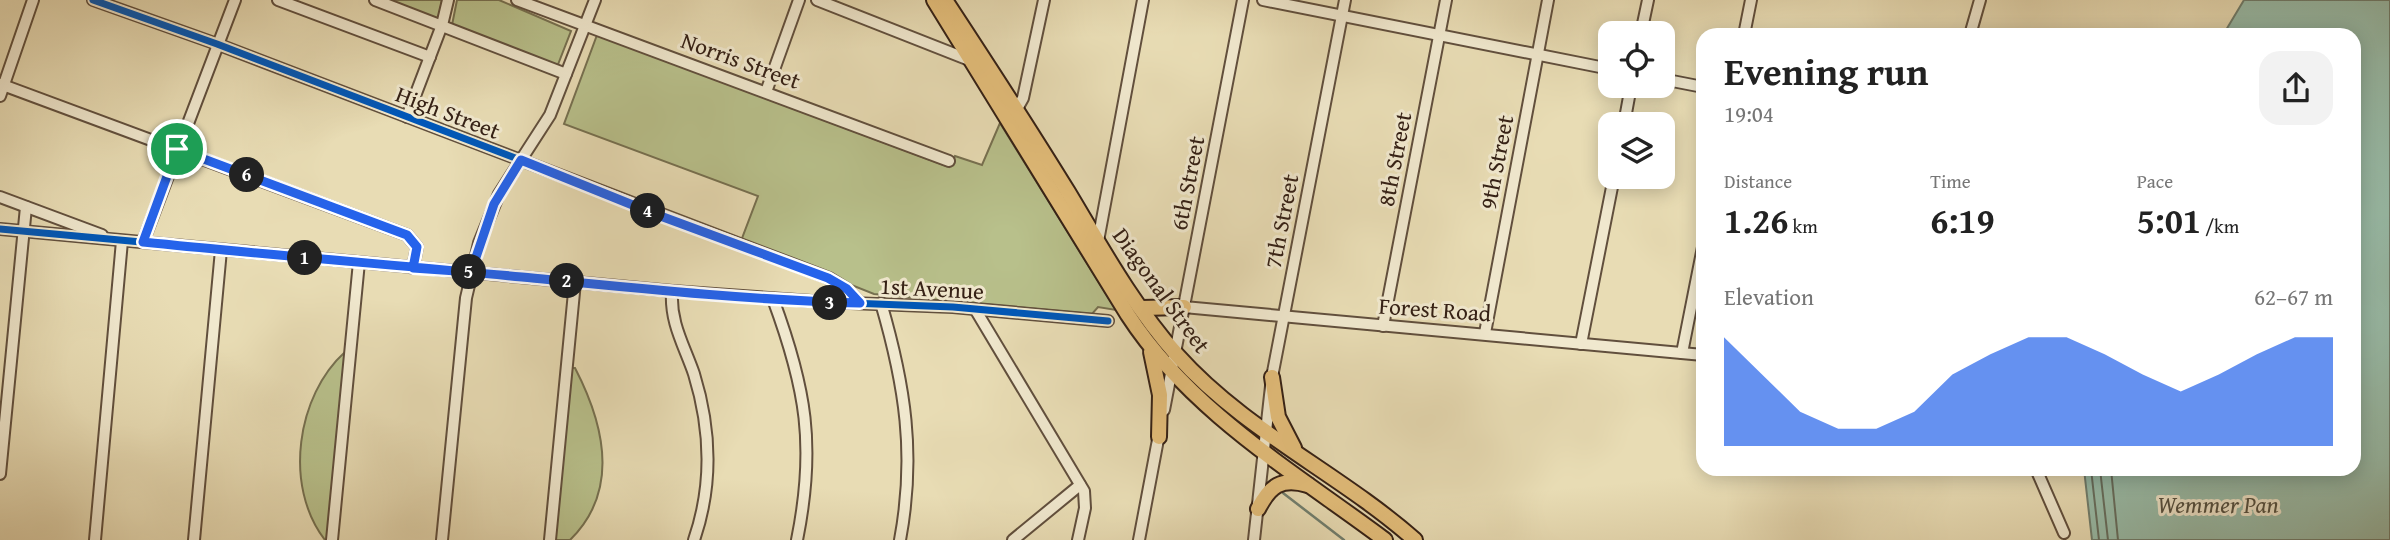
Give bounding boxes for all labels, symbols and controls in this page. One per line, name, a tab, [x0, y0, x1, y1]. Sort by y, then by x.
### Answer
map controls	[1598, 21, 1675, 189]
button: locate	[1598, 21, 1675, 98]
street label: Norris Street	[677, 23, 805, 97]
text: Evening run	[1724, 43, 1928, 99]
button: share	[2259, 51, 2333, 125]
street label: High Street	[391, 77, 505, 147]
text: 19:04	[1724, 97, 1774, 130]
street label: 8th Street	[1369, 109, 1419, 209]
street label: 9th Street	[1471, 112, 1521, 212]
button: layers	[1598, 112, 1675, 189]
pin	[147, 119, 207, 179]
icon: arrive	[158, 130, 196, 168]
street label: 6th Street	[1162, 133, 1212, 233]
pin: 6	[230, 158, 264, 192]
text: 6	[242, 160, 251, 188]
text: Distance	[1724, 167, 1792, 195]
text: Time	[1930, 167, 1971, 195]
text: Pace	[2137, 167, 2173, 195]
street label: 7th Street	[1256, 171, 1306, 271]
pin: 4	[630, 194, 666, 228]
text: 1.26	[1724, 195, 1788, 246]
text: 6:19	[1930, 195, 1995, 246]
text: 5:01	[2137, 195, 2201, 246]
text: 4	[643, 196, 652, 224]
text: km	[1788, 212, 1818, 240]
text: /km	[2201, 212, 2239, 240]
street label: Diagonal Street	[1105, 220, 1219, 360]
pin: 1	[288, 240, 322, 276]
text: 1	[300, 243, 309, 271]
pin: 5	[452, 254, 486, 290]
text: 5	[464, 257, 473, 285]
pin: 2	[550, 264, 584, 298]
text: 2	[562, 266, 571, 294]
street label: 1st Avenue	[879, 269, 985, 307]
text: Elevation	[1724, 280, 1814, 313]
text: 62–67 m	[2254, 280, 2333, 313]
pin: 3	[812, 286, 848, 320]
text: 3	[825, 288, 834, 316]
street label: Forest Road	[1378, 289, 1493, 329]
water label: Wemmer Pan	[2157, 487, 2279, 522]

